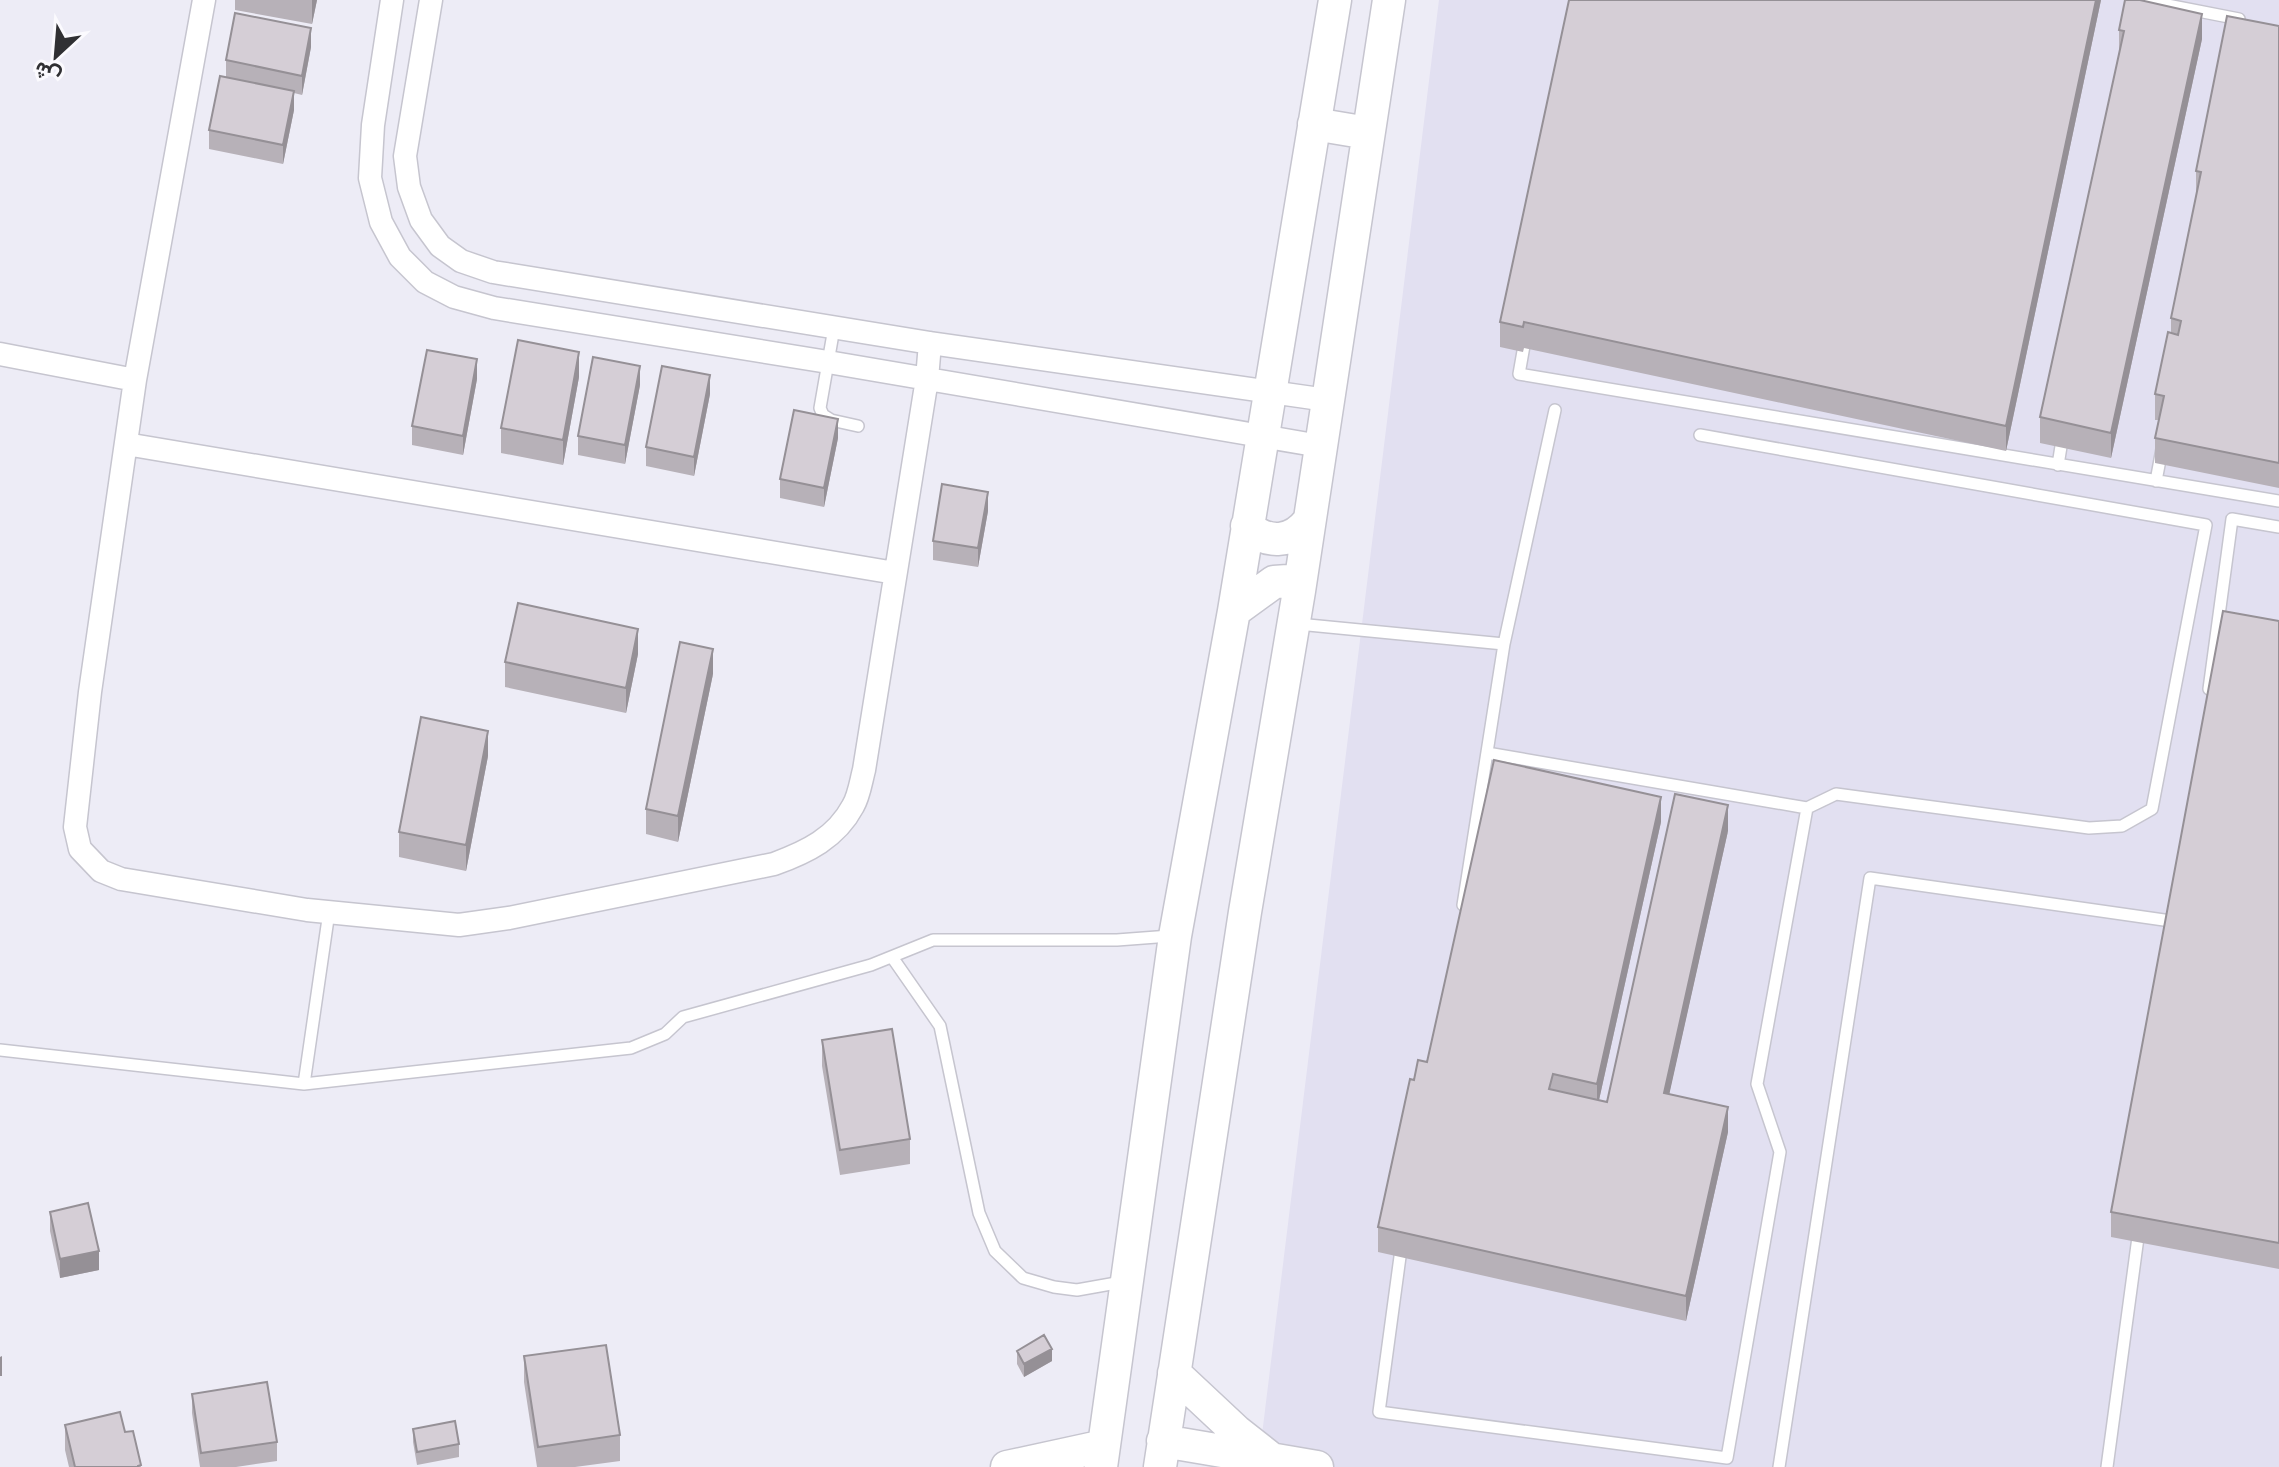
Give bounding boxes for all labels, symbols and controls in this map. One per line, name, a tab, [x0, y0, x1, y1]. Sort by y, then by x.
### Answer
north arrow	[16, 16, 96, 96]
text: ش	[29, 56, 65, 93]

